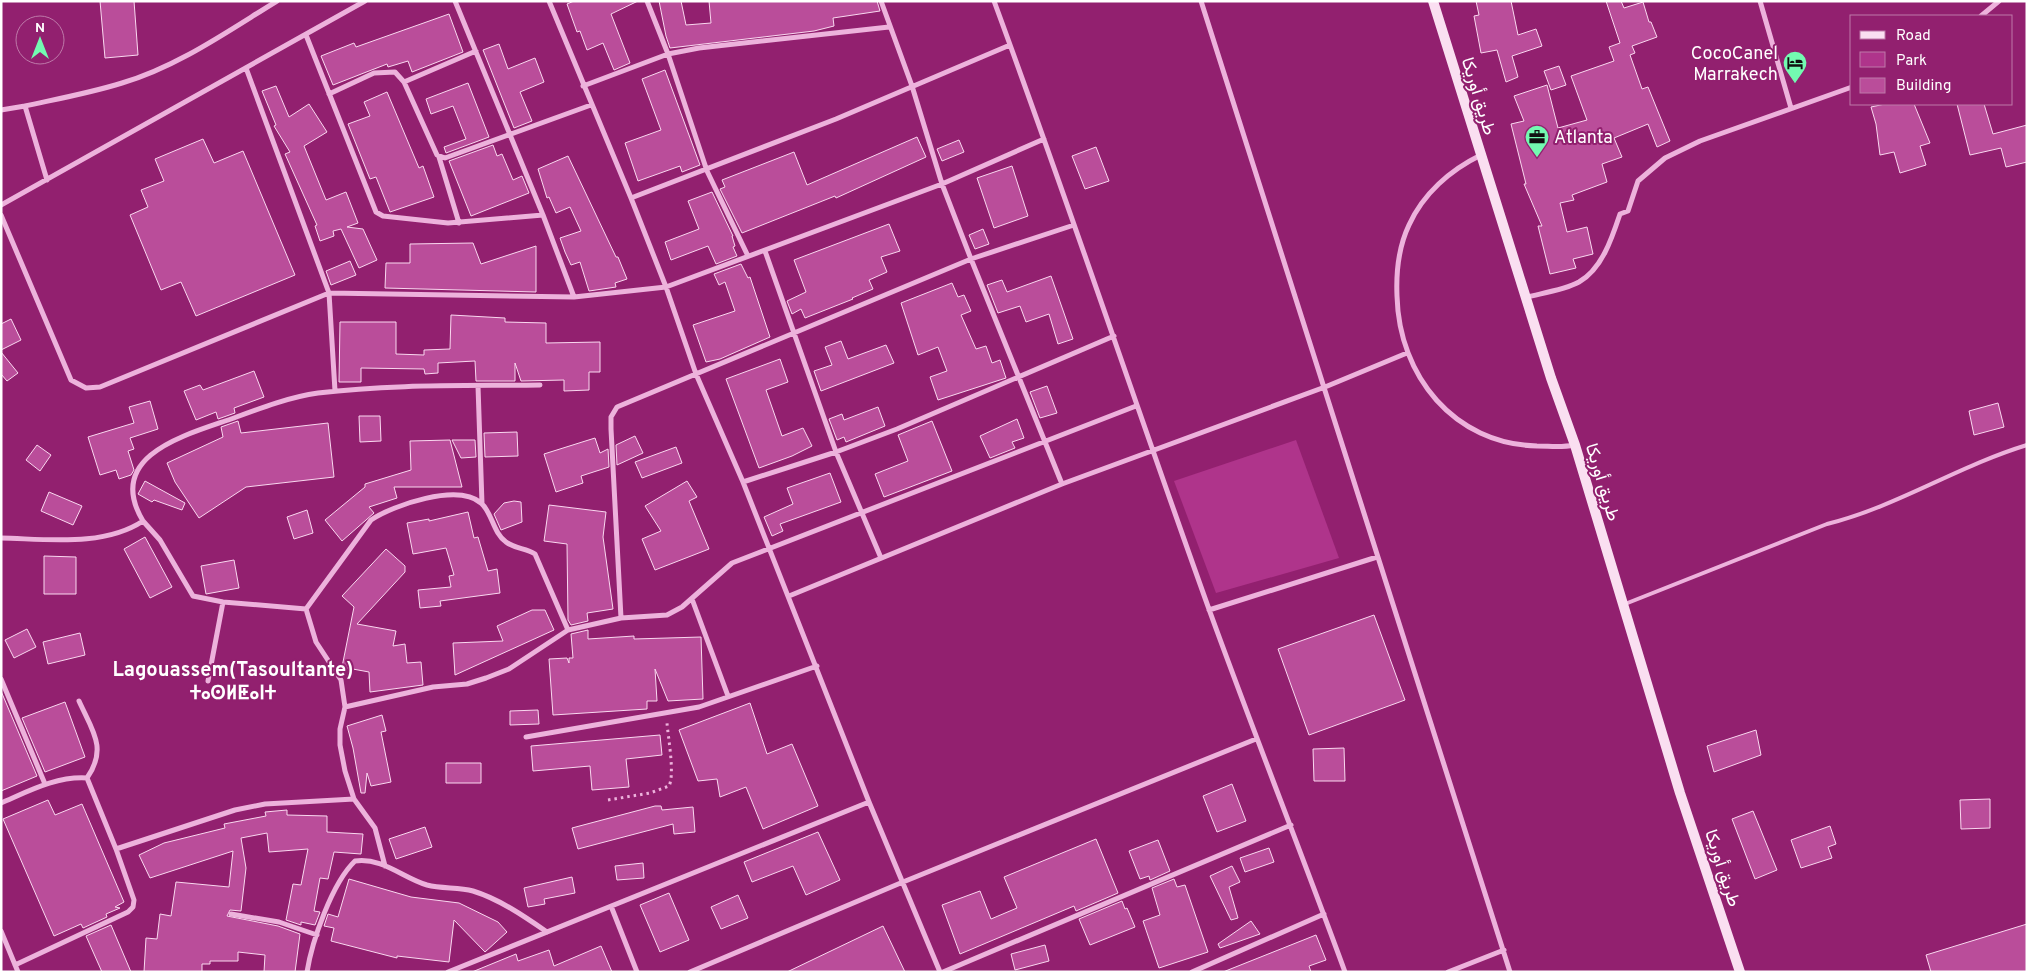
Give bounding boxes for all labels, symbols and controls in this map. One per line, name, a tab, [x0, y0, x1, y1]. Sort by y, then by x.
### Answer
north arrow	[15, 15, 65, 65]
legend	[1850, 15, 2013, 105]
text: N	[35, 20, 45, 37]
text: Road	[1896, 27, 1931, 46]
place label: CocoCanel Marrakech	[1691, 43, 1778, 87]
hotel icon: CocoCanel Marrakech	[1782, 50, 1808, 84]
text: Park	[1896, 52, 1927, 71]
street label: طريق أوريكا	[1455, 55, 1500, 138]
text: Building	[1896, 77, 1951, 96]
office icon: Atlanta	[1524, 124, 1550, 158]
place label: Atlanta	[1554, 127, 1613, 150]
street label: طريق أوريكا	[1579, 441, 1624, 524]
district label: Lagouassem(Tasoultante) ⵜⴰⵙⵍⵟⴰⵏⵜ	[112, 658, 354, 707]
street label: طريق أوريكا	[1698, 827, 1745, 910]

